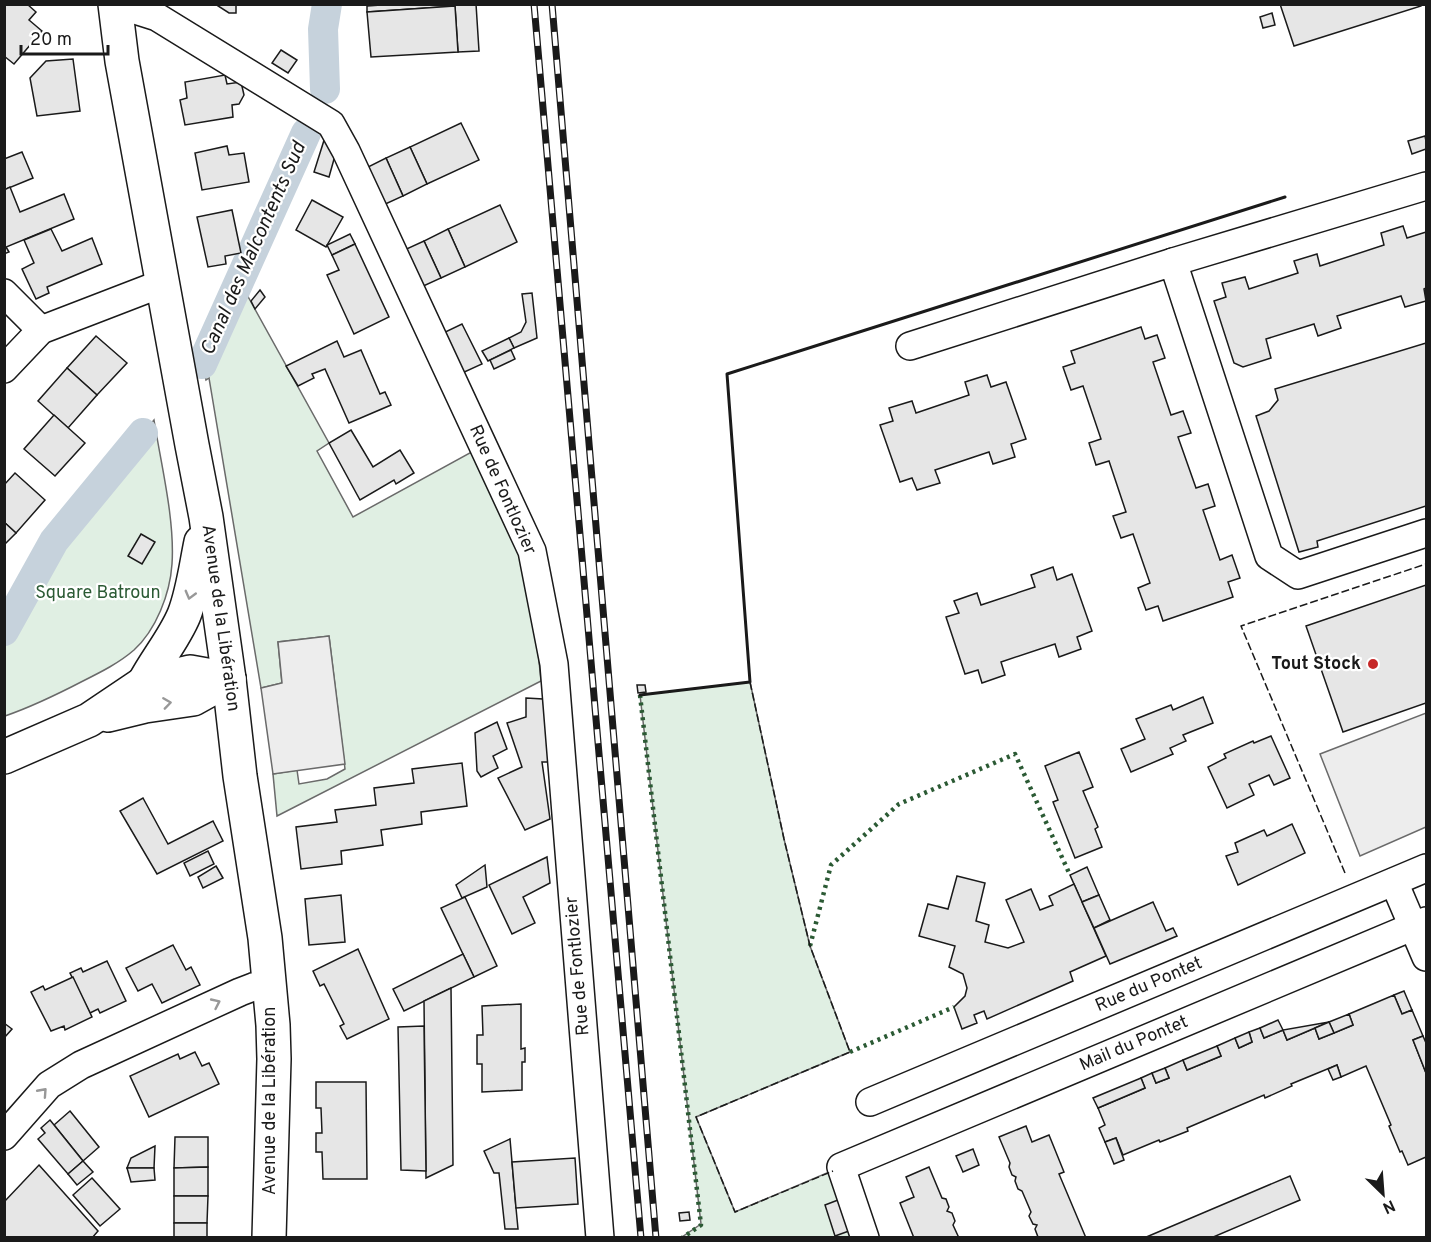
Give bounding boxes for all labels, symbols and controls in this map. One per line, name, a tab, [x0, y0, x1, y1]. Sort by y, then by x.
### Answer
scale bar	[21, 18, 108, 56]
text: 20 m	[30, 29, 72, 52]
water label: Canal des Malcontents Sud	[195, 137, 313, 360]
street label: Rue de Fontlozier	[463, 421, 541, 559]
street label: Avenue de la Libération	[195, 523, 245, 713]
park label: Square Batroun	[35, 582, 161, 605]
one-way arrow	[185, 589, 197, 600]
place label: Tout Stock	[1271, 653, 1361, 676]
marker: Tout Stock	[1366, 657, 1380, 671]
one-way arrow	[162, 698, 171, 710]
street label: Rue de Fontlozier	[560, 895, 596, 1037]
street label: Rue du Pontet	[1092, 952, 1206, 1018]
one-way arrow	[209, 998, 220, 1010]
street label: Avenue de la Libération	[259, 1007, 282, 1195]
street label: Mail du Pontet	[1076, 1011, 1192, 1077]
one-way arrow	[36, 1088, 47, 1098]
north arrow	[1353, 1164, 1413, 1224]
text: N	[1379, 1194, 1398, 1217]

